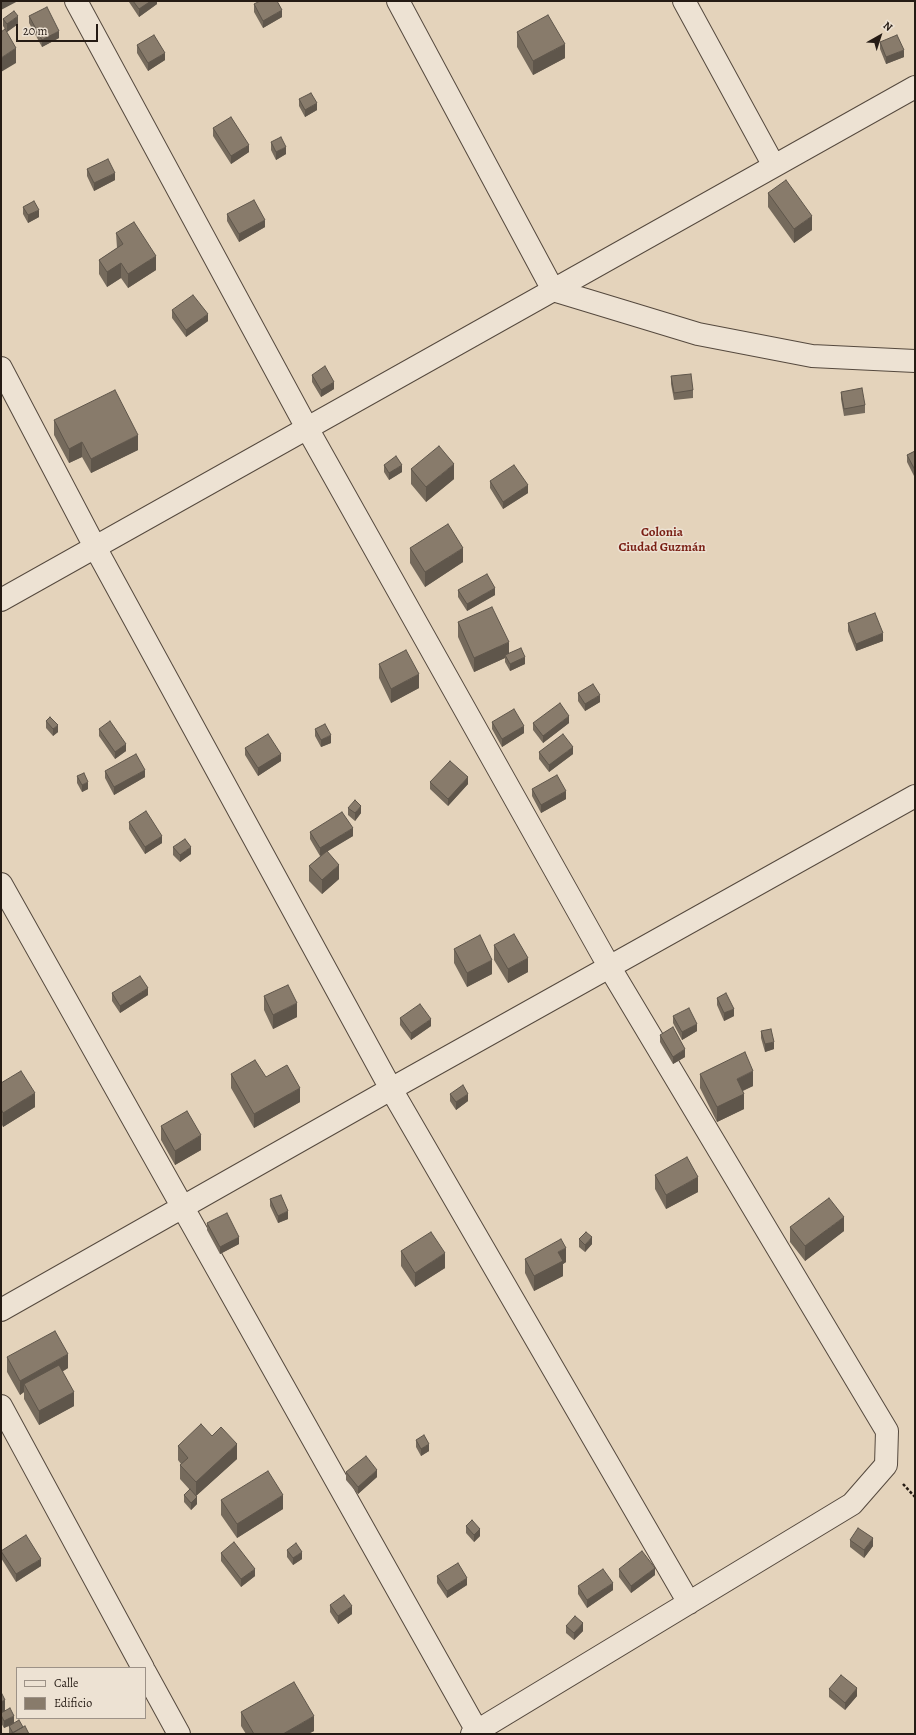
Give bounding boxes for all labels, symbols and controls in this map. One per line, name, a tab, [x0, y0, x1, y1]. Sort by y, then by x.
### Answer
scale bar	[18, 16, 100, 42]
north arrow	[860, 16, 900, 56]
text: N	[880, 18, 896, 35]
text: 20 m	[23, 23, 47, 39]
district label: Colonia Ciudad Guzmán	[619, 525, 705, 556]
legend	[16, 1667, 146, 1719]
text: Calle	[54, 1675, 78, 1691]
text: Edificio	[54, 1695, 92, 1711]

